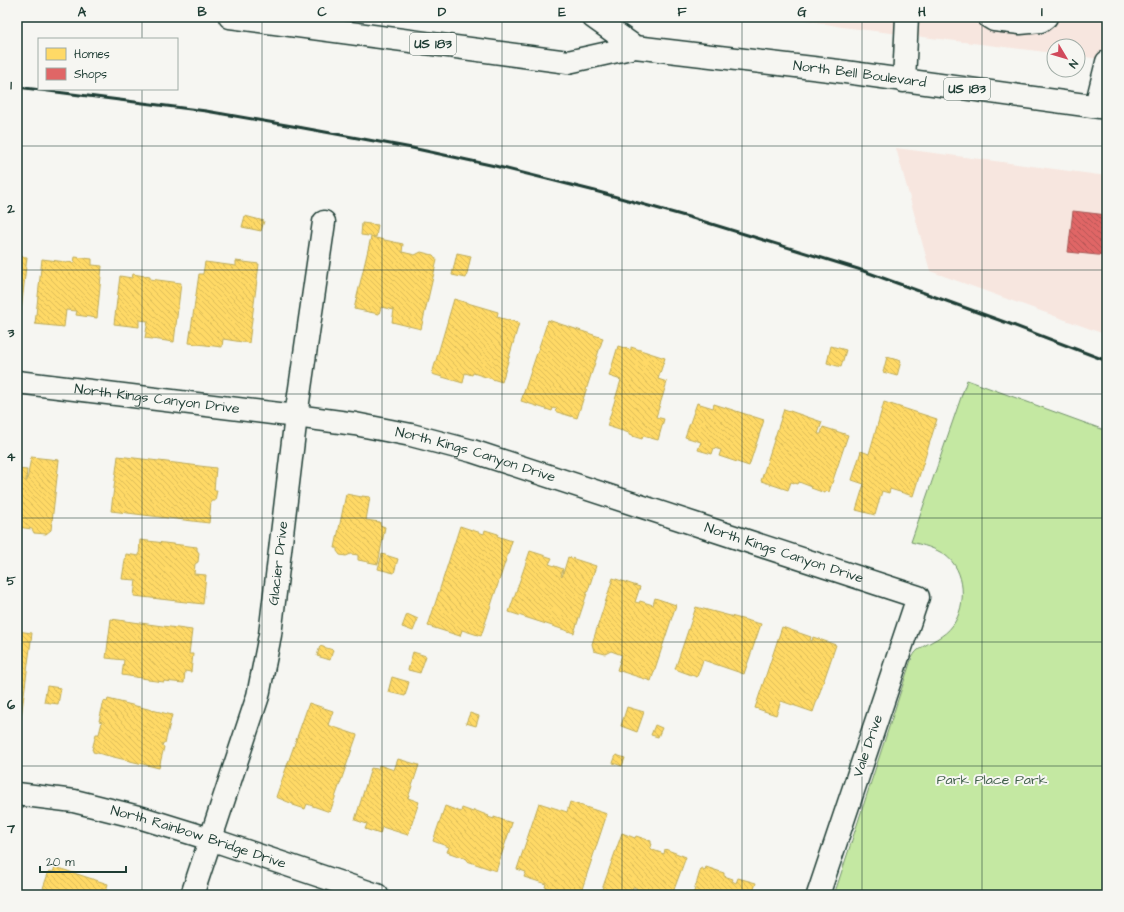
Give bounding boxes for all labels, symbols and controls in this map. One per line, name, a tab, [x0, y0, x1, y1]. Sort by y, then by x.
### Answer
text: A	[78, 3, 87, 21]
text: B	[197, 3, 207, 21]
text: C	[317, 3, 327, 21]
text: D	[438, 3, 447, 21]
text: E	[558, 3, 566, 21]
text: F	[677, 3, 687, 21]
text: G	[797, 3, 807, 21]
text: H	[918, 3, 926, 21]
text: I	[1041, 3, 1043, 21]
road number: US 183	[410, 33, 456, 55]
legend	[38, 38, 178, 90]
north arrow	[1046, 38, 1086, 78]
text: Homes	[74, 46, 110, 63]
street label: North Bell Boulevard	[792, 56, 928, 93]
text: N	[1065, 57, 1082, 71]
text: Shops	[74, 66, 107, 83]
text: 1	[10, 76, 12, 94]
road number: US 183	[944, 78, 990, 100]
text: 2	[6, 200, 15, 218]
text: 3	[7, 324, 15, 342]
street label: North Kings Canyon Drive	[73, 379, 241, 419]
street label: North Kings Canyon Drive	[394, 422, 558, 488]
text: 4	[7, 448, 16, 466]
street label: North Kings Canyon Drive	[702, 518, 866, 589]
street label: Glacier Drive	[264, 520, 293, 607]
text: 5	[6, 572, 16, 590]
text: 6	[7, 696, 16, 714]
street label: Vale Drive	[848, 712, 888, 780]
park label: Park Place Park	[937, 770, 1048, 790]
street label: North Rainbow Bridge Drive	[109, 801, 289, 874]
text: 7	[6, 820, 16, 838]
scale bar	[40, 848, 126, 874]
text: 20 m	[46, 854, 75, 871]

